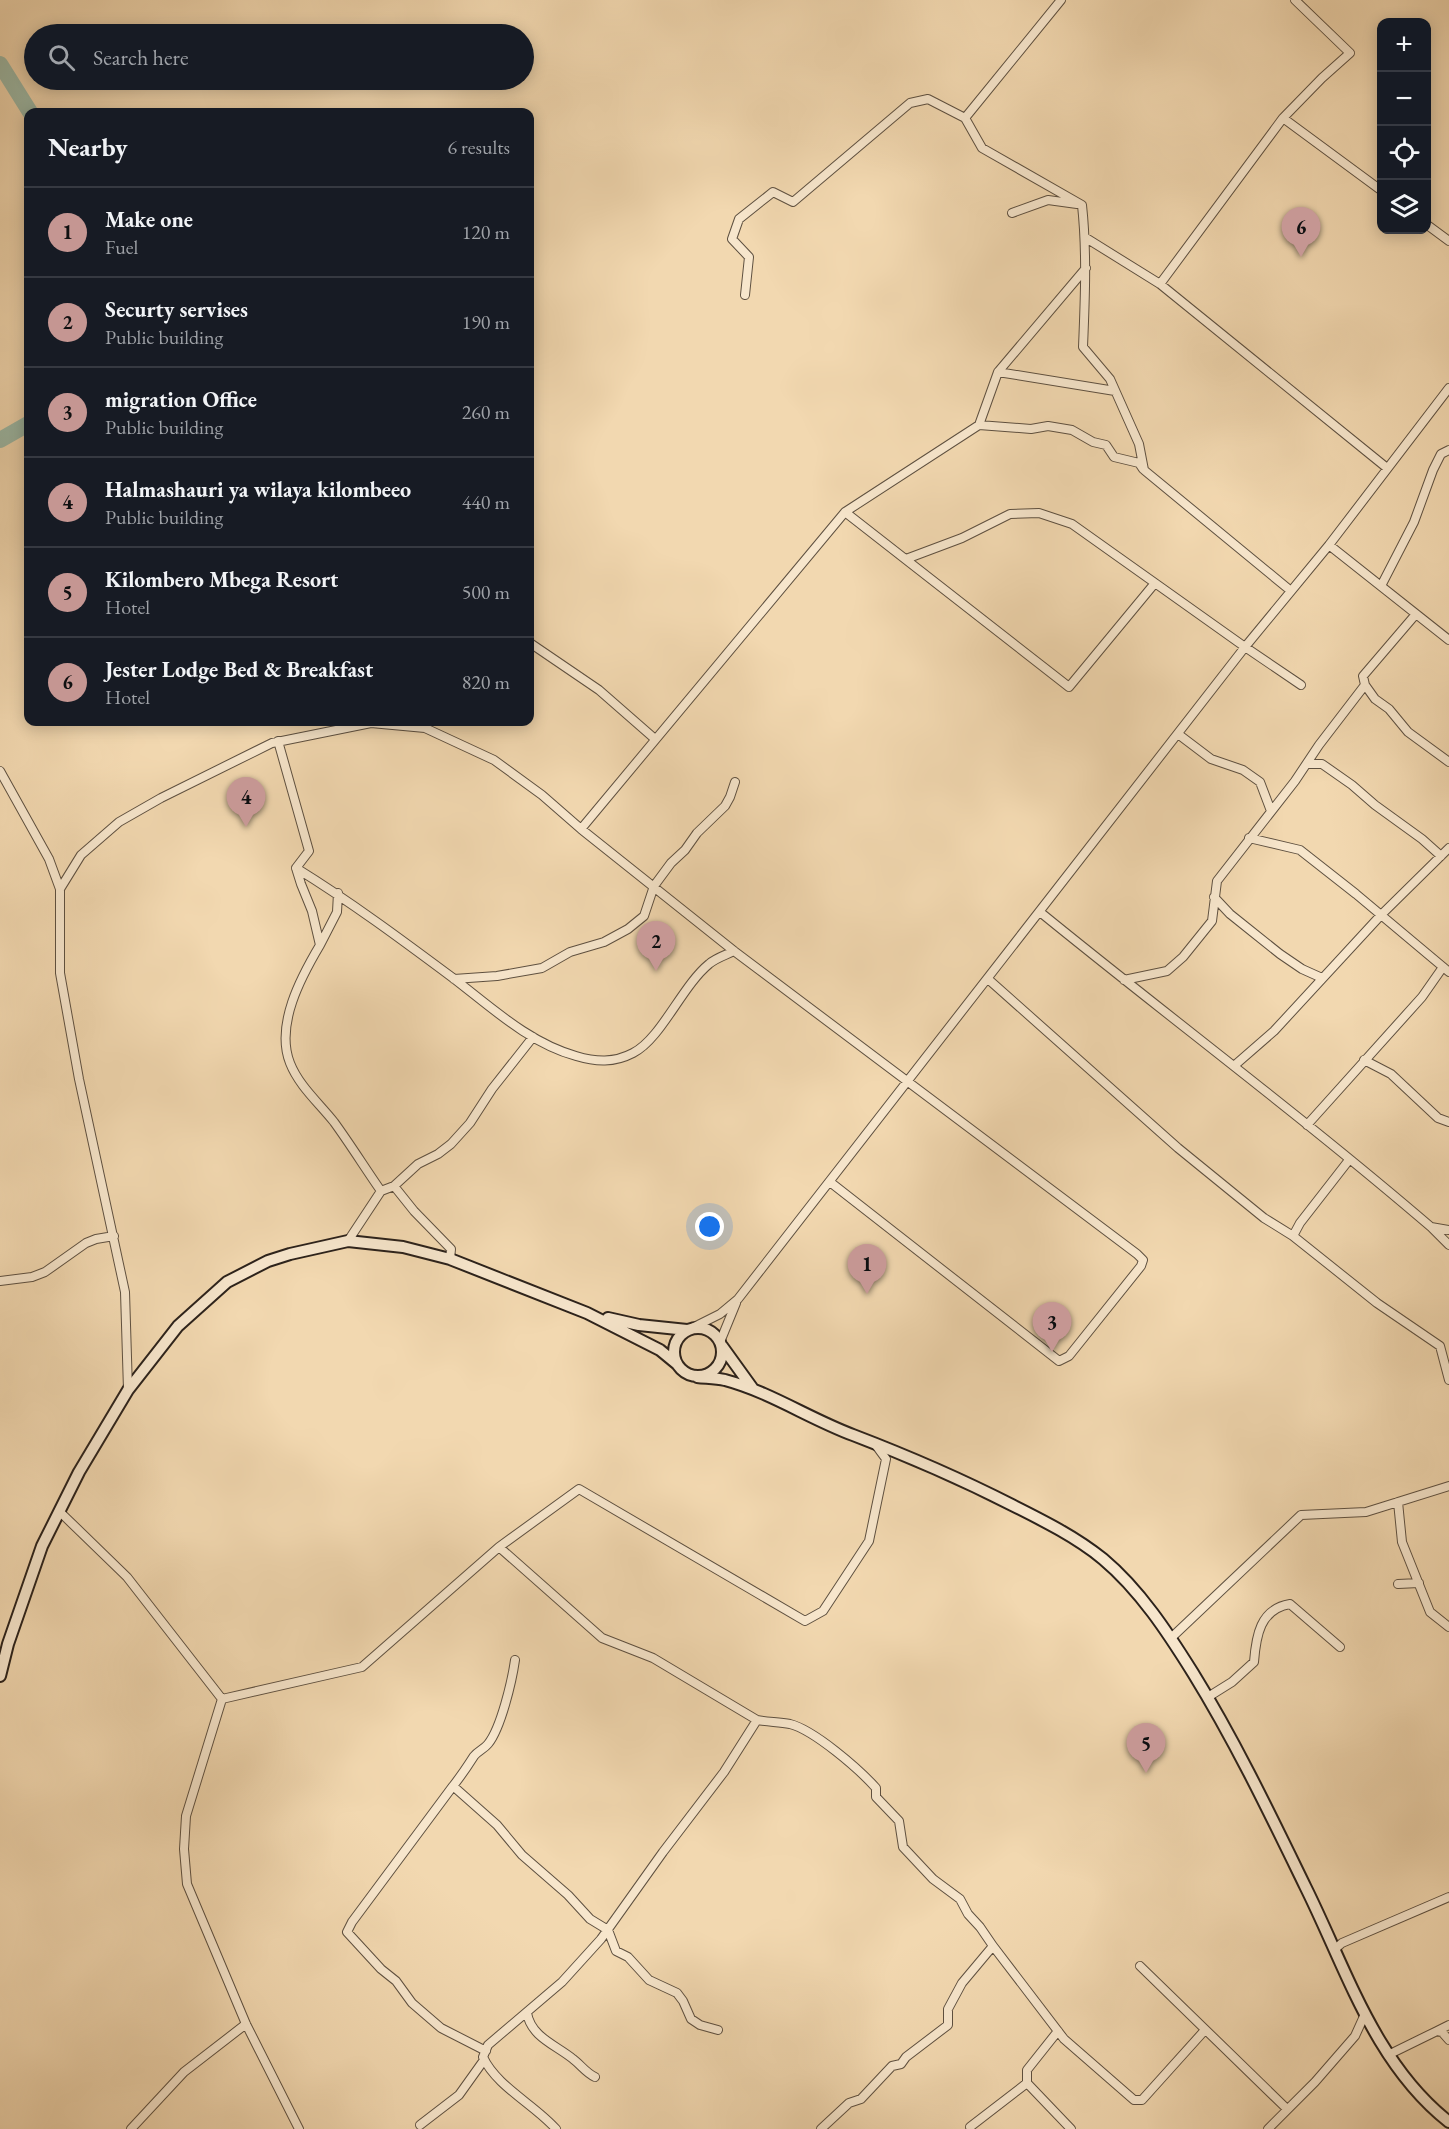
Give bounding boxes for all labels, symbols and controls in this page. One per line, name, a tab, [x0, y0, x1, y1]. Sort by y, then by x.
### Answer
map controls	[1377, 18, 1431, 234]
button: +	[1377, 18, 1431, 72]
search box	[24, 24, 534, 90]
icon: search	[45, 41, 78, 74]
text: Search here	[93, 43, 188, 72]
button: −	[1377, 72, 1431, 126]
button: locate	[1377, 126, 1431, 180]
text: Nearby	[48, 130, 128, 164]
text: 6 results	[447, 134, 510, 160]
button: layers	[1377, 180, 1431, 234]
text: Make one	[105, 205, 193, 234]
pin: 6	[1282, 208, 1320, 257]
text: 1	[62, 219, 73, 245]
text: 120 m	[462, 219, 510, 245]
text: Fuel	[105, 234, 138, 260]
text: Securty servises	[105, 295, 248, 324]
text: 2	[62, 309, 73, 335]
text: 190 m	[462, 309, 510, 335]
text: Public building	[105, 324, 223, 350]
text: migration Office	[105, 385, 257, 414]
text: 3	[62, 399, 73, 425]
text: 260 m	[462, 399, 510, 425]
text: Public building	[105, 414, 223, 440]
text: Halmashauri ya wilaya kilombeeo	[105, 475, 411, 504]
text: 4	[62, 489, 73, 515]
text: 440 m	[462, 489, 510, 515]
text: Public building	[105, 504, 223, 530]
text: Kilombero Mbega Resort	[105, 565, 338, 594]
text: 5	[62, 579, 73, 605]
text: 500 m	[462, 579, 510, 605]
text: Hotel	[105, 594, 150, 620]
text: Jester Lodge Bed & Breakfast	[105, 655, 373, 684]
text: 6	[62, 669, 73, 695]
text: 820 m	[462, 669, 510, 695]
text: Hotel	[105, 684, 150, 710]
pin: 4	[226, 778, 266, 827]
pin: 2	[636, 922, 676, 971]
your location	[695, 1212, 724, 1241]
pin: 1	[848, 1244, 886, 1294]
pin: 3	[1032, 1302, 1072, 1352]
pin: 5	[1126, 1724, 1166, 1773]

